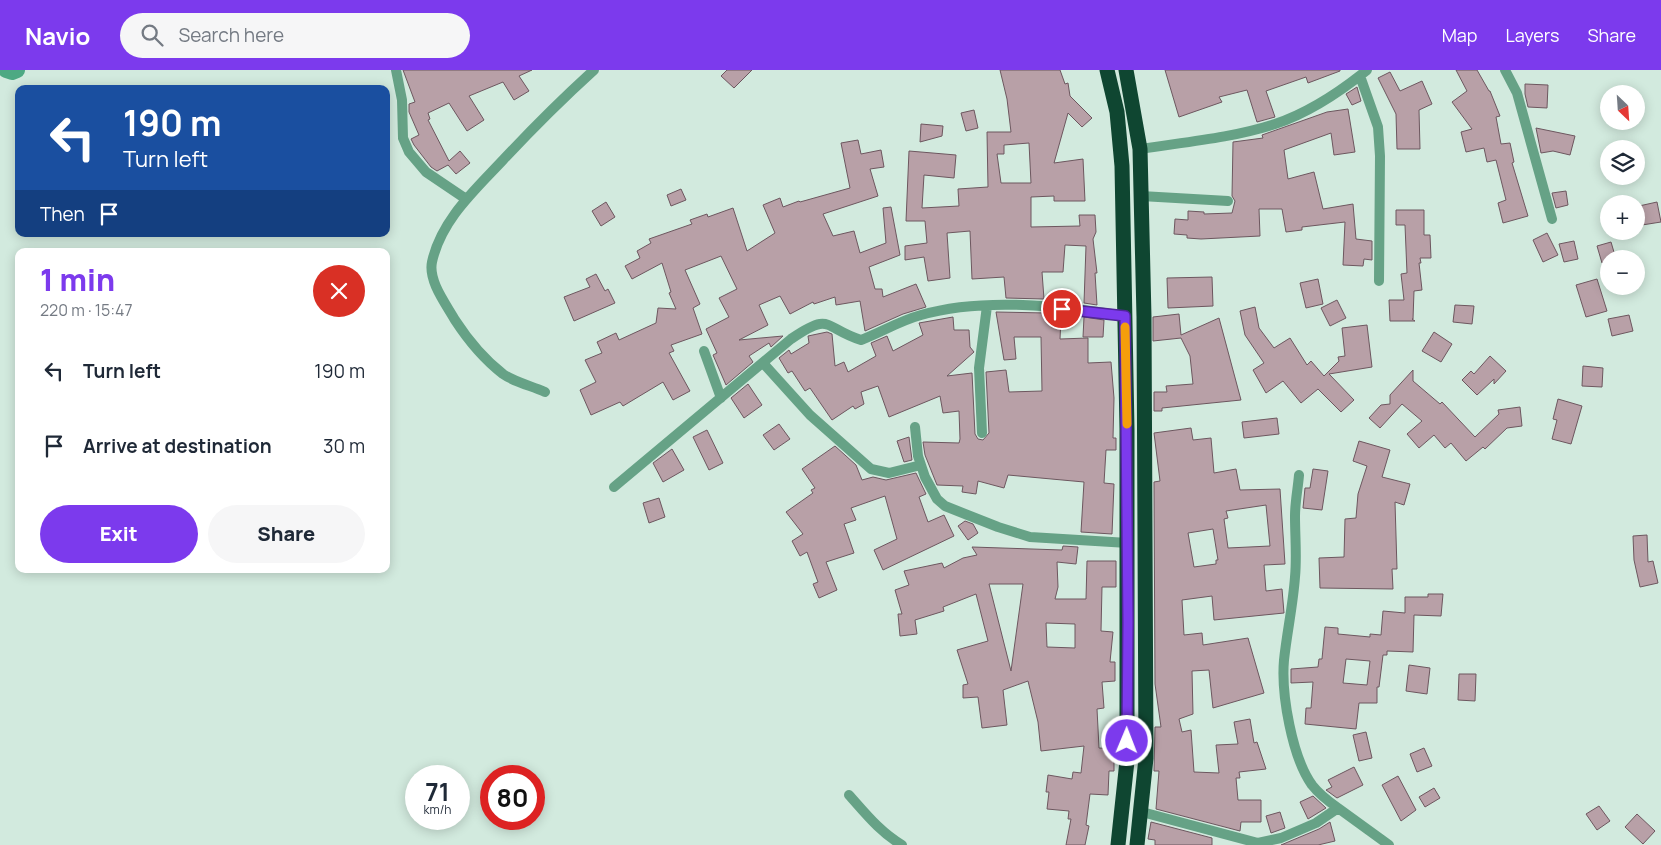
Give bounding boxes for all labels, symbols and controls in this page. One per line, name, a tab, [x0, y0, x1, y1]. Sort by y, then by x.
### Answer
search box	[120, 13, 470, 58]
text: Navio	[25, 19, 90, 52]
icon: search	[138, 21, 166, 49]
text: Search here	[178, 22, 284, 48]
text: Map	[1442, 23, 1477, 47]
text: Layers	[1505, 23, 1559, 47]
text: Share	[1587, 23, 1636, 47]
north arrow	[1600, 85, 1645, 130]
map controls	[1600, 85, 1645, 295]
text: 190 m	[123, 99, 222, 147]
icon: left	[40, 105, 105, 170]
button: layers	[1600, 140, 1645, 185]
text: Turn left	[123, 144, 208, 174]
button: +	[1600, 195, 1645, 240]
icon: arrive	[95, 200, 123, 228]
text: Then	[40, 201, 85, 227]
button: −	[1600, 250, 1645, 295]
text: 1 min	[40, 259, 115, 300]
button: close	[313, 265, 365, 317]
pin	[1041, 288, 1083, 330]
icon: arrive	[1048, 295, 1076, 323]
text: 220 m · 15:47	[40, 299, 133, 321]
icon: left	[40, 357, 68, 385]
text: Turn left	[83, 358, 161, 384]
text: 190 m	[314, 358, 365, 384]
icon: arrive	[40, 432, 68, 460]
text: Arrive at destination	[83, 433, 272, 459]
text: 30 m	[323, 433, 365, 459]
button: Exit	[40, 505, 198, 563]
button: Share	[208, 505, 365, 563]
position arrow	[1100, 714, 1152, 766]
speed limit sign: 80	[480, 765, 545, 830]
text: 71	[425, 774, 450, 809]
text: km/h	[424, 801, 451, 818]

